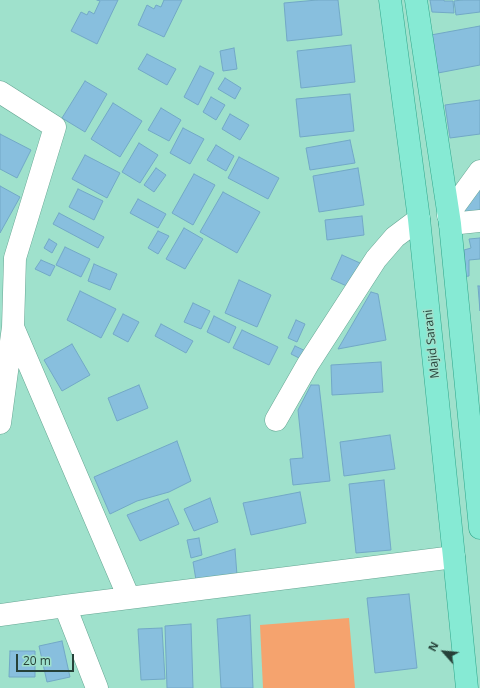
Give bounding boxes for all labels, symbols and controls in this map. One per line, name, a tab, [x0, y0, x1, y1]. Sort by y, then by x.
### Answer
street label: Majid Sarani	[421, 309, 443, 379]
north arrow	[424, 632, 464, 672]
text: N	[424, 639, 442, 654]
scale bar	[18, 646, 76, 672]
text: 20 m	[23, 652, 51, 669]

